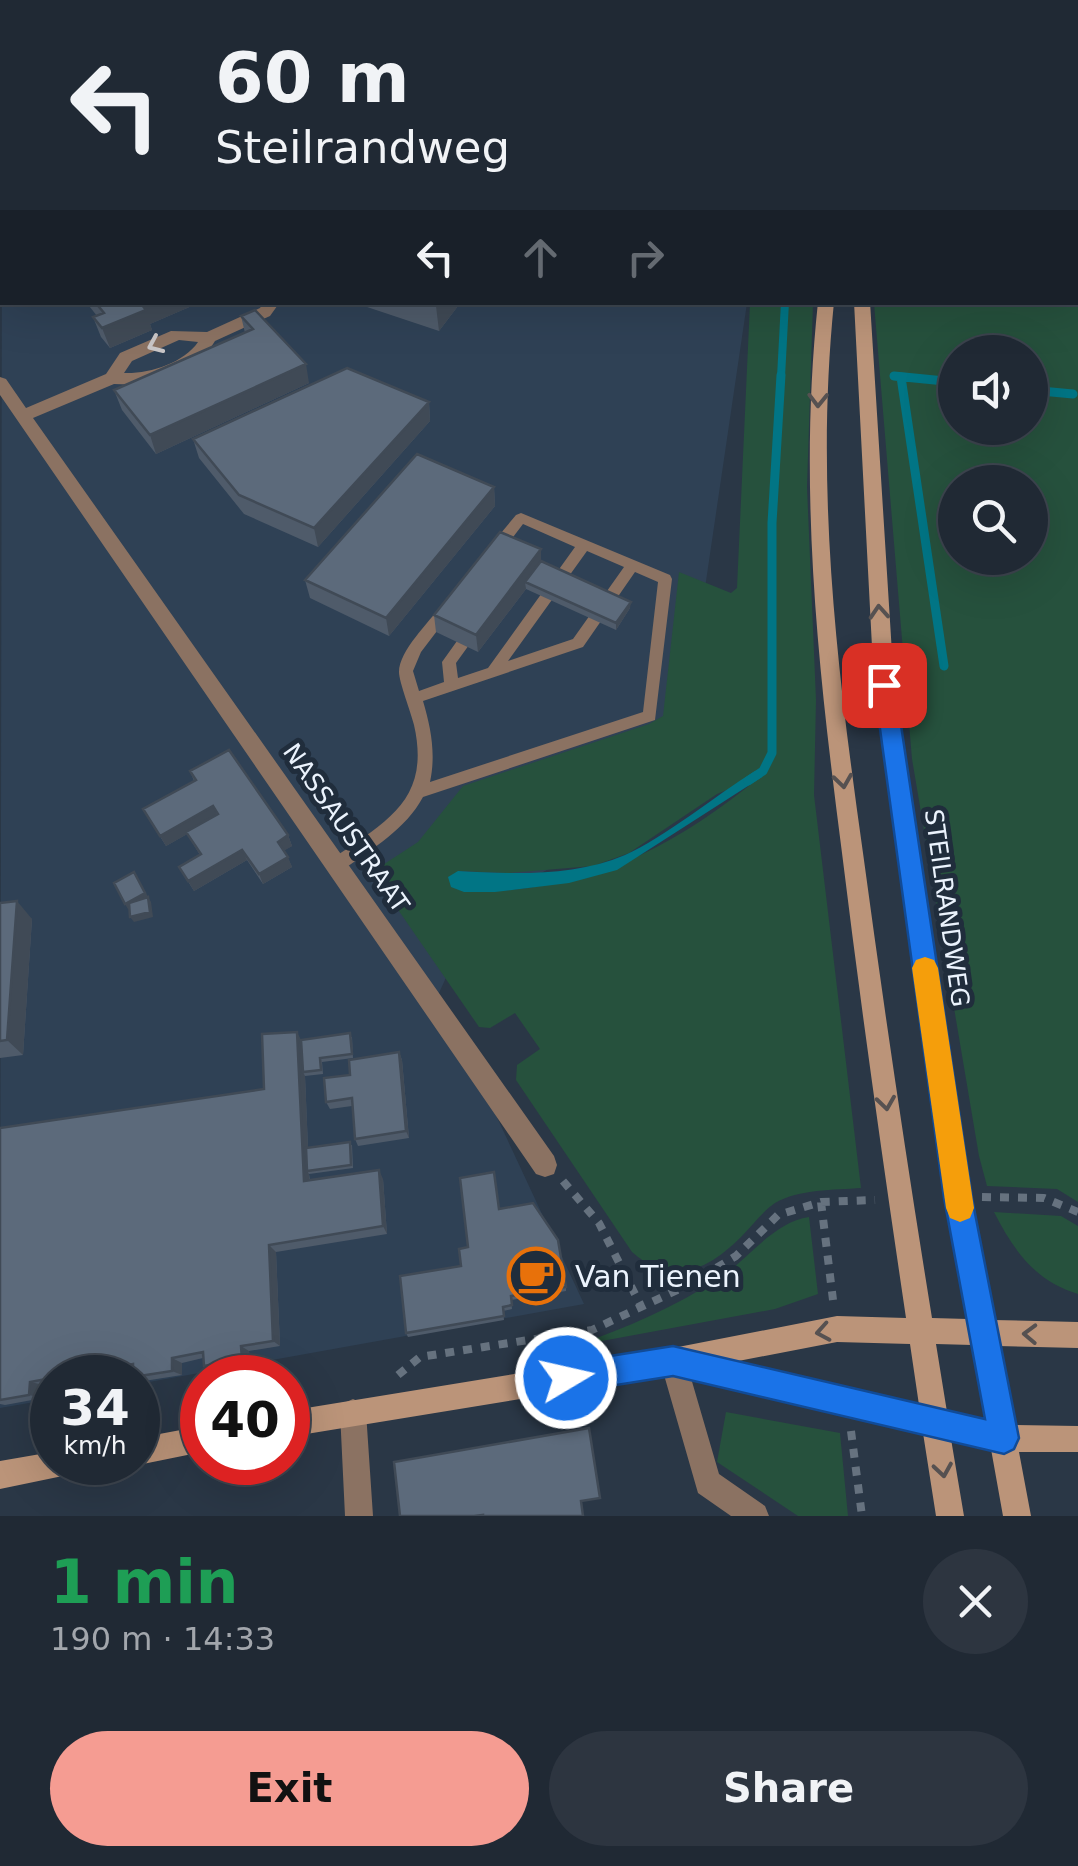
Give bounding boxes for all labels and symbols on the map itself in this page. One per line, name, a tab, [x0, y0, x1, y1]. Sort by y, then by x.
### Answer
one-way arrow	[147, 332, 165, 352]
one-way arrow	[807, 392, 829, 408]
one-way arrow	[869, 604, 891, 620]
pin	[842, 643, 927, 728]
street label: NASSAUSTRAAT	[277, 738, 415, 918]
one-way arrow	[832, 773, 853, 789]
street label: STEILRANDWEG	[919, 807, 975, 1009]
one-way arrow	[874, 1095, 895, 1112]
cafe icon: Van Tienen	[506, 1246, 566, 1306]
place label: Van Tienen	[575, 1259, 741, 1294]
one-way arrow	[815, 1321, 832, 1342]
one-way arrow	[1022, 1323, 1038, 1344]
position arrow	[514, 1326, 618, 1430]
speed limit sign: 40	[180, 1355, 310, 1485]
one-way arrow	[932, 1462, 953, 1478]

